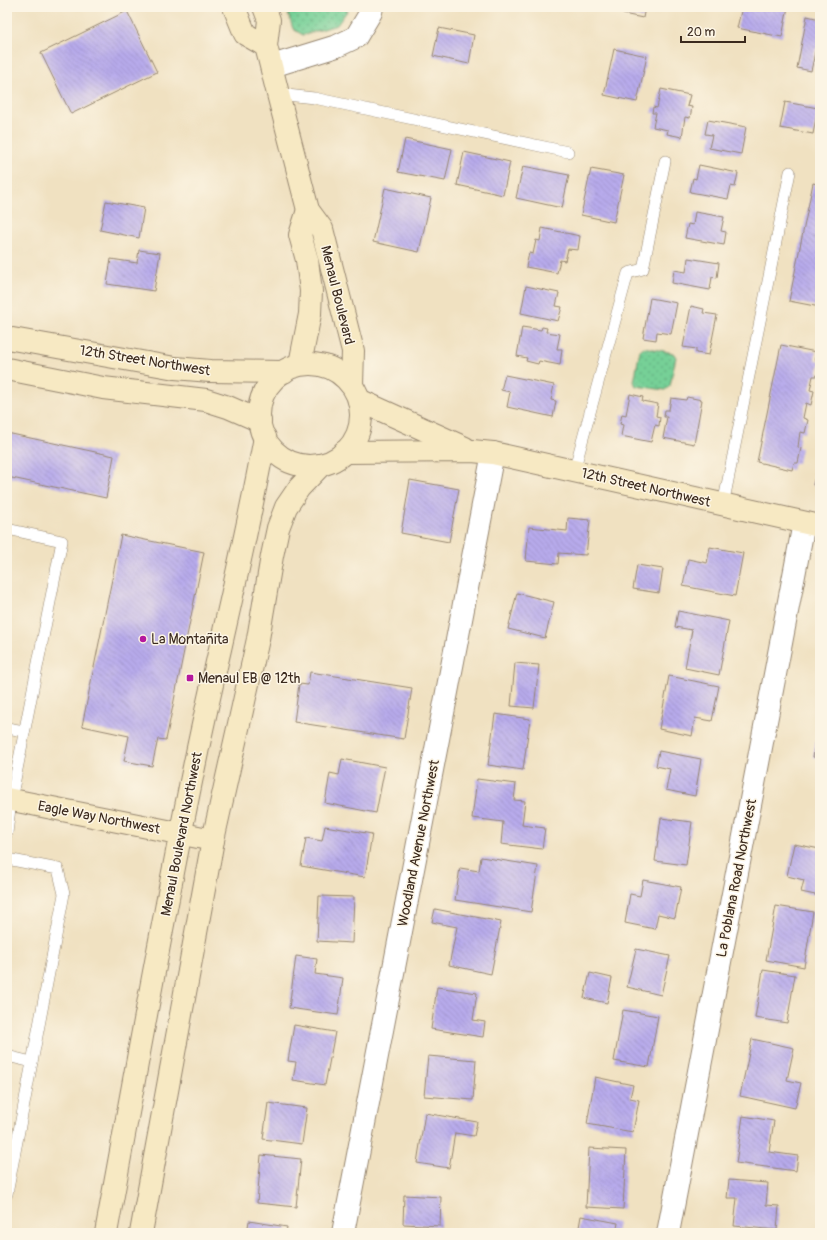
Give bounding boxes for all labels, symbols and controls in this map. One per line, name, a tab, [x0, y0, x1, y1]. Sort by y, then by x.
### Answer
scale bar	[681, 18, 745, 44]
text: 20 m	[687, 25, 716, 40]
street label: Menaul Boulevard	[317, 244, 358, 346]
street label: 12th Street Northwest	[78, 342, 212, 379]
street label: 12th Street Northwest	[580, 464, 712, 511]
place label: La Montañita	[151, 631, 229, 648]
marker: La Montañita	[138, 634, 148, 644]
place label: Menaul EB @ 12th	[198, 670, 300, 687]
marker: Menaul EB @ 12th	[185, 673, 195, 683]
street label: Menaul Boulevard Northwest	[157, 750, 206, 918]
street label: Woodland Avenue Northwest	[394, 758, 443, 928]
street label: Eagle Way Northwest	[36, 797, 162, 838]
street label: La Poblana Road Northwest	[713, 797, 760, 959]

